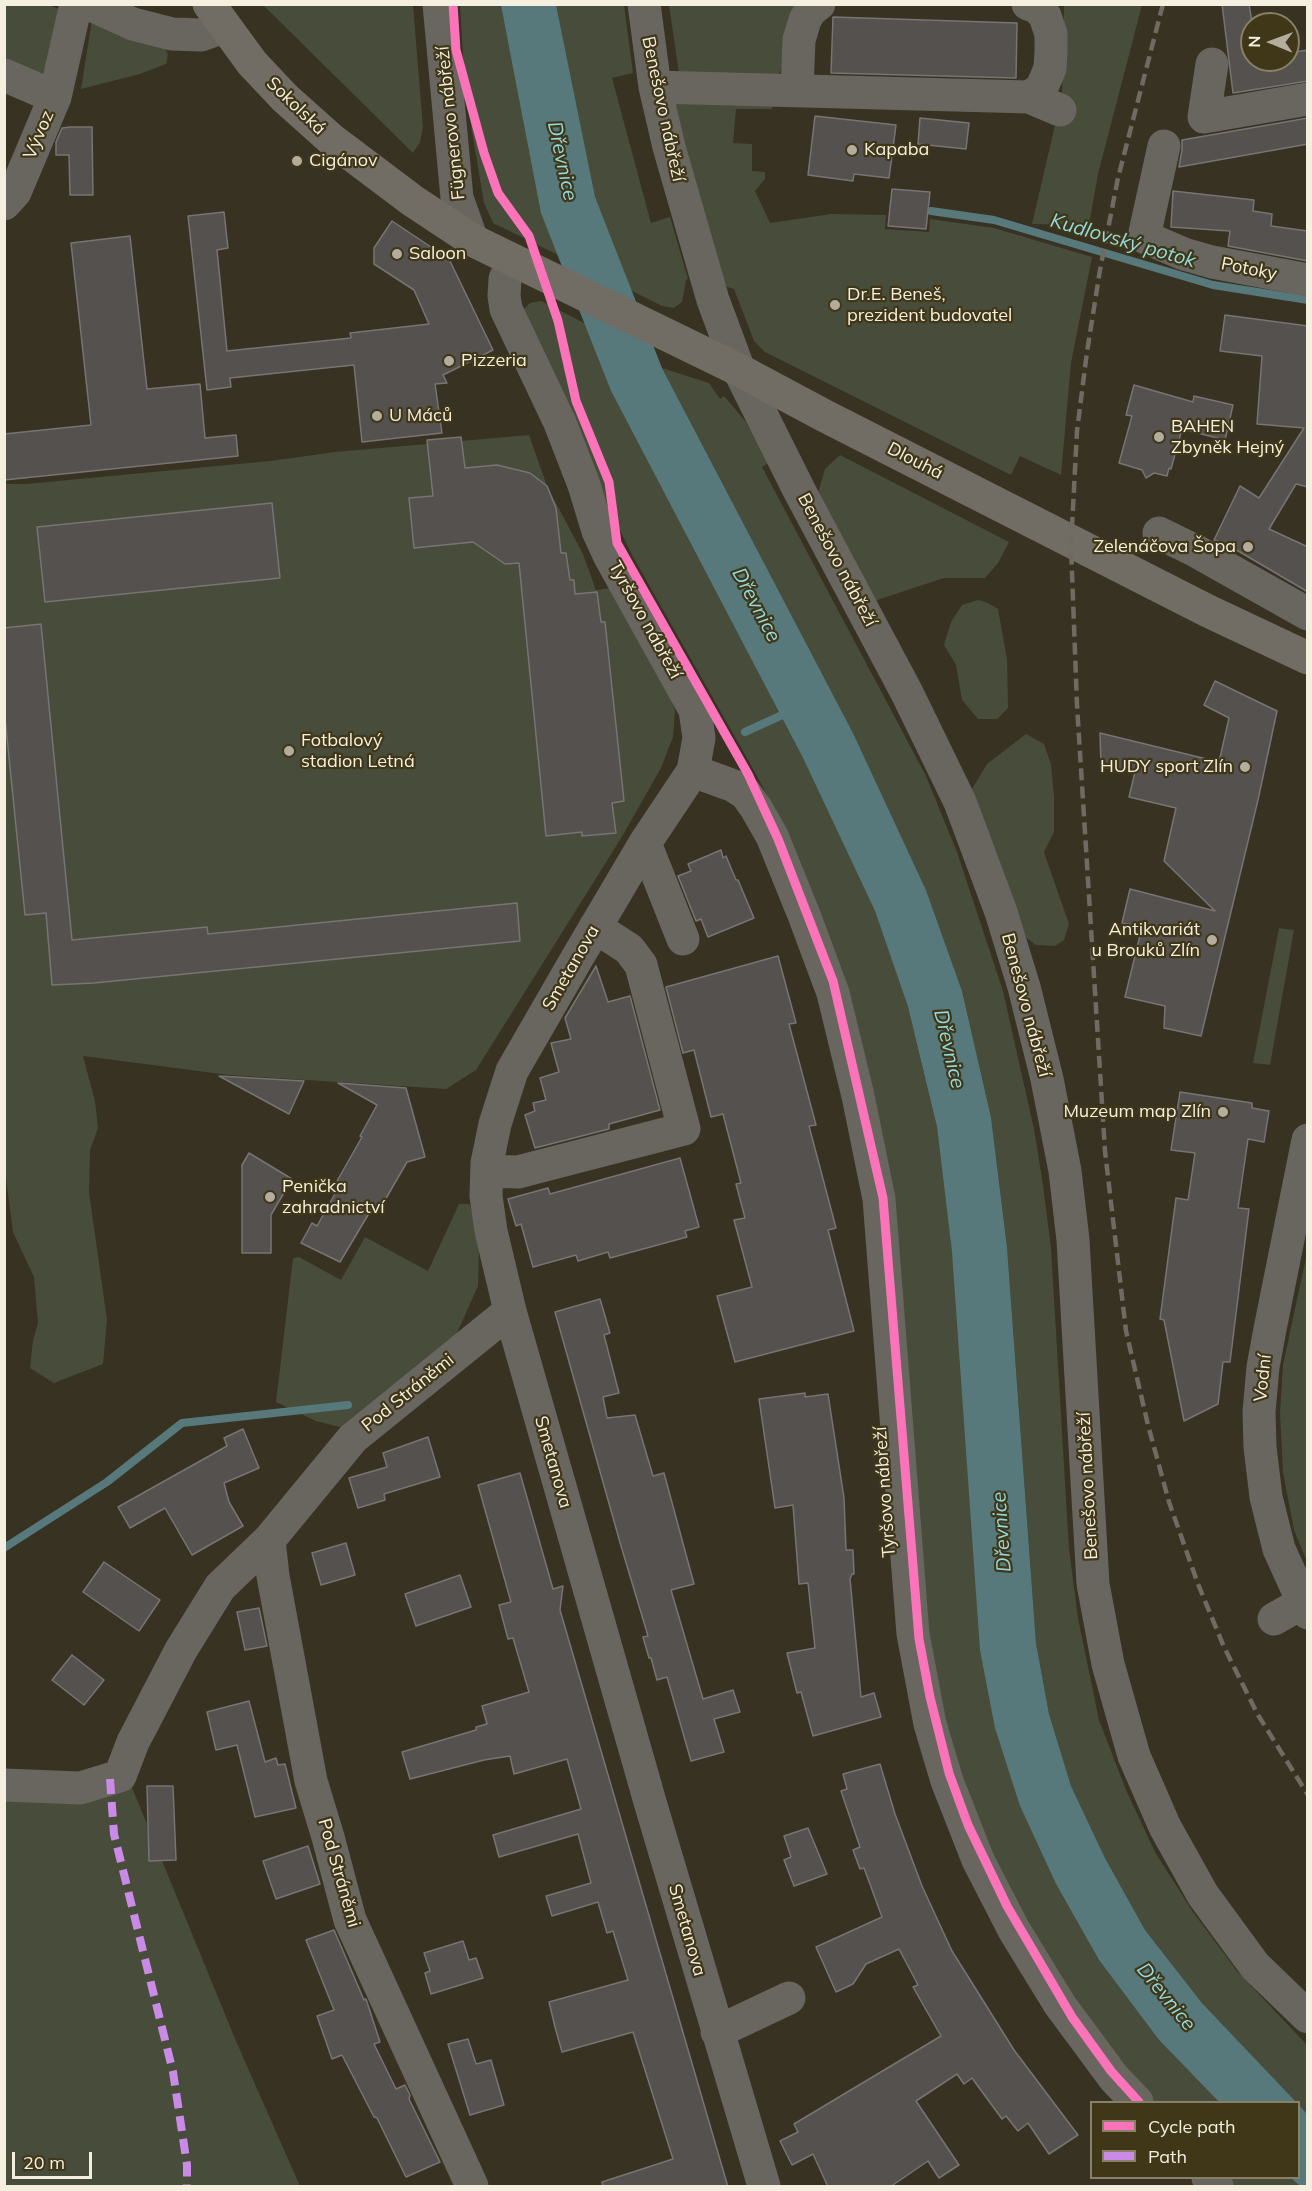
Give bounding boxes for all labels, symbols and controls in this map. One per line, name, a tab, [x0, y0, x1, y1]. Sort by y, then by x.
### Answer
north arrow	[1240, 12, 1300, 72]
street label: Benešovo nábřeží	[637, 34, 689, 184]
text: N	[1244, 36, 1264, 48]
street label: Fügnerovo nábřeží	[432, 45, 470, 201]
street label: Sokolská	[262, 72, 330, 140]
street label: Vývoz	[19, 107, 59, 163]
water label: Dřevnice	[542, 119, 582, 203]
place label: Kapaba	[864, 139, 929, 161]
marker: Kapaba	[845, 143, 859, 157]
place label: Cigánov	[309, 150, 378, 172]
marker: Cigánov	[290, 154, 304, 168]
water label: Kudlovský potok	[1048, 209, 1198, 273]
place label: Saloon	[409, 243, 466, 265]
marker: Saloon	[390, 247, 404, 261]
street label: Potoky	[1219, 253, 1279, 285]
place label: Dr.E. Beneš, prezident budovatel	[847, 284, 1012, 326]
marker: Dr.E. Beneš, prezident budovatel	[828, 298, 842, 312]
place label: Pizzeria	[461, 350, 527, 372]
marker: Pizzeria	[442, 354, 456, 368]
place label: U Máců	[389, 405, 452, 427]
marker: U Máců	[370, 409, 384, 423]
place label: BAHEN Zbyněk Hejný	[1171, 416, 1284, 458]
marker: BAHEN Zbyněk Hejný	[1152, 430, 1166, 444]
street label: Dlouhá	[883, 438, 947, 484]
street label: Benešovo nábřeží	[793, 490, 881, 630]
place label: Zelenáčova Šopa	[1093, 536, 1236, 558]
marker: Zelenáčova Šopa	[1241, 540, 1255, 554]
street label: Tyršovo nábřeží	[604, 557, 686, 683]
water label: Dřevnice	[727, 564, 785, 646]
place label: Fotbalový stadion Letná	[301, 730, 415, 772]
marker: Fotbalový stadion Letná	[282, 744, 296, 758]
place label: HUDY sport Zlín	[1100, 756, 1233, 778]
marker: HUDY sport Zlín	[1238, 760, 1252, 774]
place label: Antikvariát u Brouků Zlín	[1091, 919, 1200, 962]
street label: Smetanova	[538, 922, 604, 1014]
street label: Benešovo nábřeží	[996, 931, 1056, 1079]
marker: Antikvariát u Brouků Zlín	[1205, 933, 1219, 947]
water label: Dřevnice	[928, 1007, 970, 1091]
place label: Muzeum map Zlín	[1063, 1101, 1211, 1123]
marker: Muzeum map Zlín	[1216, 1105, 1230, 1119]
place label: Penička zahradnictví	[282, 1176, 385, 1218]
marker: Penička zahradnictví	[263, 1190, 277, 1204]
street label: Pod Stráněmi	[358, 1349, 458, 1437]
street label: Vodní	[1250, 1353, 1276, 1403]
street label: Benešovo nábřeží	[1073, 1412, 1103, 1560]
street label: Smetanova	[530, 1413, 576, 1511]
street label: Tyršovo nábřeží	[870, 1426, 900, 1558]
water label: Dřevnice	[987, 1491, 1017, 1573]
street label: Pod Stráněmi	[313, 1816, 365, 1930]
street label: Smetanova	[664, 1881, 710, 1979]
water label: Dřevnice	[1131, 1958, 1201, 2036]
legend	[1090, 2101, 1300, 2179]
text: Cycle path	[1148, 2115, 1235, 2138]
scale bar	[15, 2140, 94, 2178]
text: Path	[1148, 2145, 1187, 2168]
text: 20 m	[23, 2151, 65, 2174]

